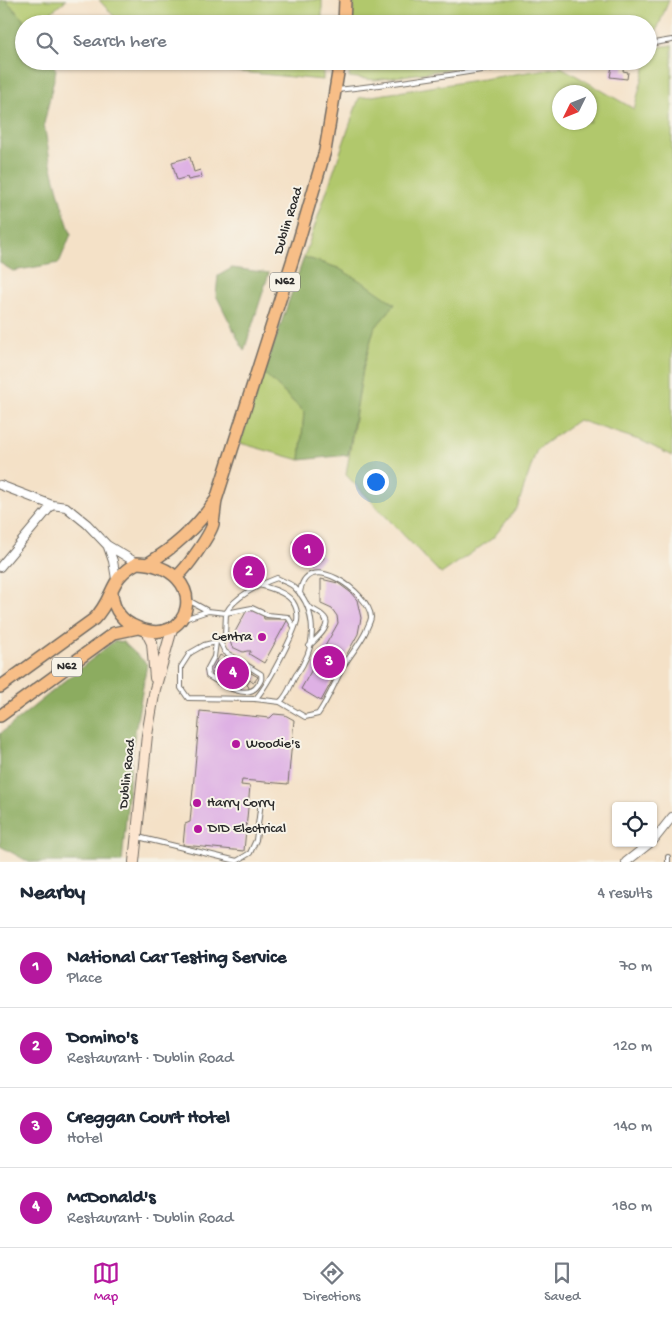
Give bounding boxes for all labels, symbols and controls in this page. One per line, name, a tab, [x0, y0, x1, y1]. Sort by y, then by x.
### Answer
search box	[15, 15, 657, 70]
icon: search	[33, 29, 61, 57]
text: Search here	[73, 31, 167, 54]
north arrow	[552, 85, 597, 130]
street label: Dublin Road	[270, 183, 308, 258]
road number: N62	[270, 272, 300, 292]
your location	[363, 469, 389, 495]
pin: 1	[292, 531, 324, 569]
pin: 2	[233, 553, 265, 591]
place label: Centra	[212, 629, 253, 646]
marker: Centra	[256, 631, 268, 643]
pin: 3	[313, 643, 345, 681]
pin: 4	[217, 654, 249, 692]
road number: N62	[52, 658, 82, 676]
place label: Woodie's	[246, 736, 300, 753]
street label: Dublin Road	[116, 737, 140, 811]
marker: Woodie's	[230, 738, 242, 750]
place label: Harry Corry	[207, 795, 275, 812]
marker: Harry Corry	[191, 797, 203, 809]
map controls	[612, 802, 657, 847]
button: locate	[612, 802, 657, 847]
place label: DID Electrical	[207, 821, 286, 838]
marker: DID Electrical	[192, 823, 204, 835]
text: Nearby	[20, 882, 85, 907]
text: 4 results	[597, 885, 652, 904]
text: National Car Testing Service	[67, 947, 286, 970]
text: 1	[33, 958, 39, 977]
text: 70 m	[619, 958, 652, 977]
text: Place	[67, 970, 102, 989]
text: Domino's	[67, 1027, 138, 1050]
text: 2	[32, 1038, 40, 1057]
text: 120 m	[613, 1038, 652, 1057]
text: Restaurant · Dublin Road	[67, 1050, 233, 1069]
text: Creggan Court Hotel	[67, 1107, 230, 1130]
text: 3	[32, 1118, 40, 1137]
text: 140 m	[614, 1118, 652, 1137]
text: Hotel	[67, 1130, 103, 1149]
text: McDonald's	[67, 1187, 156, 1210]
text: 4	[32, 1198, 40, 1217]
text: 180 m	[613, 1198, 652, 1217]
text: Restaurant · Dublin Road	[67, 1210, 233, 1229]
tab: Map	[92, 1259, 120, 1306]
tab: Directions	[304, 1259, 361, 1306]
tab: Saved	[544, 1259, 580, 1306]

